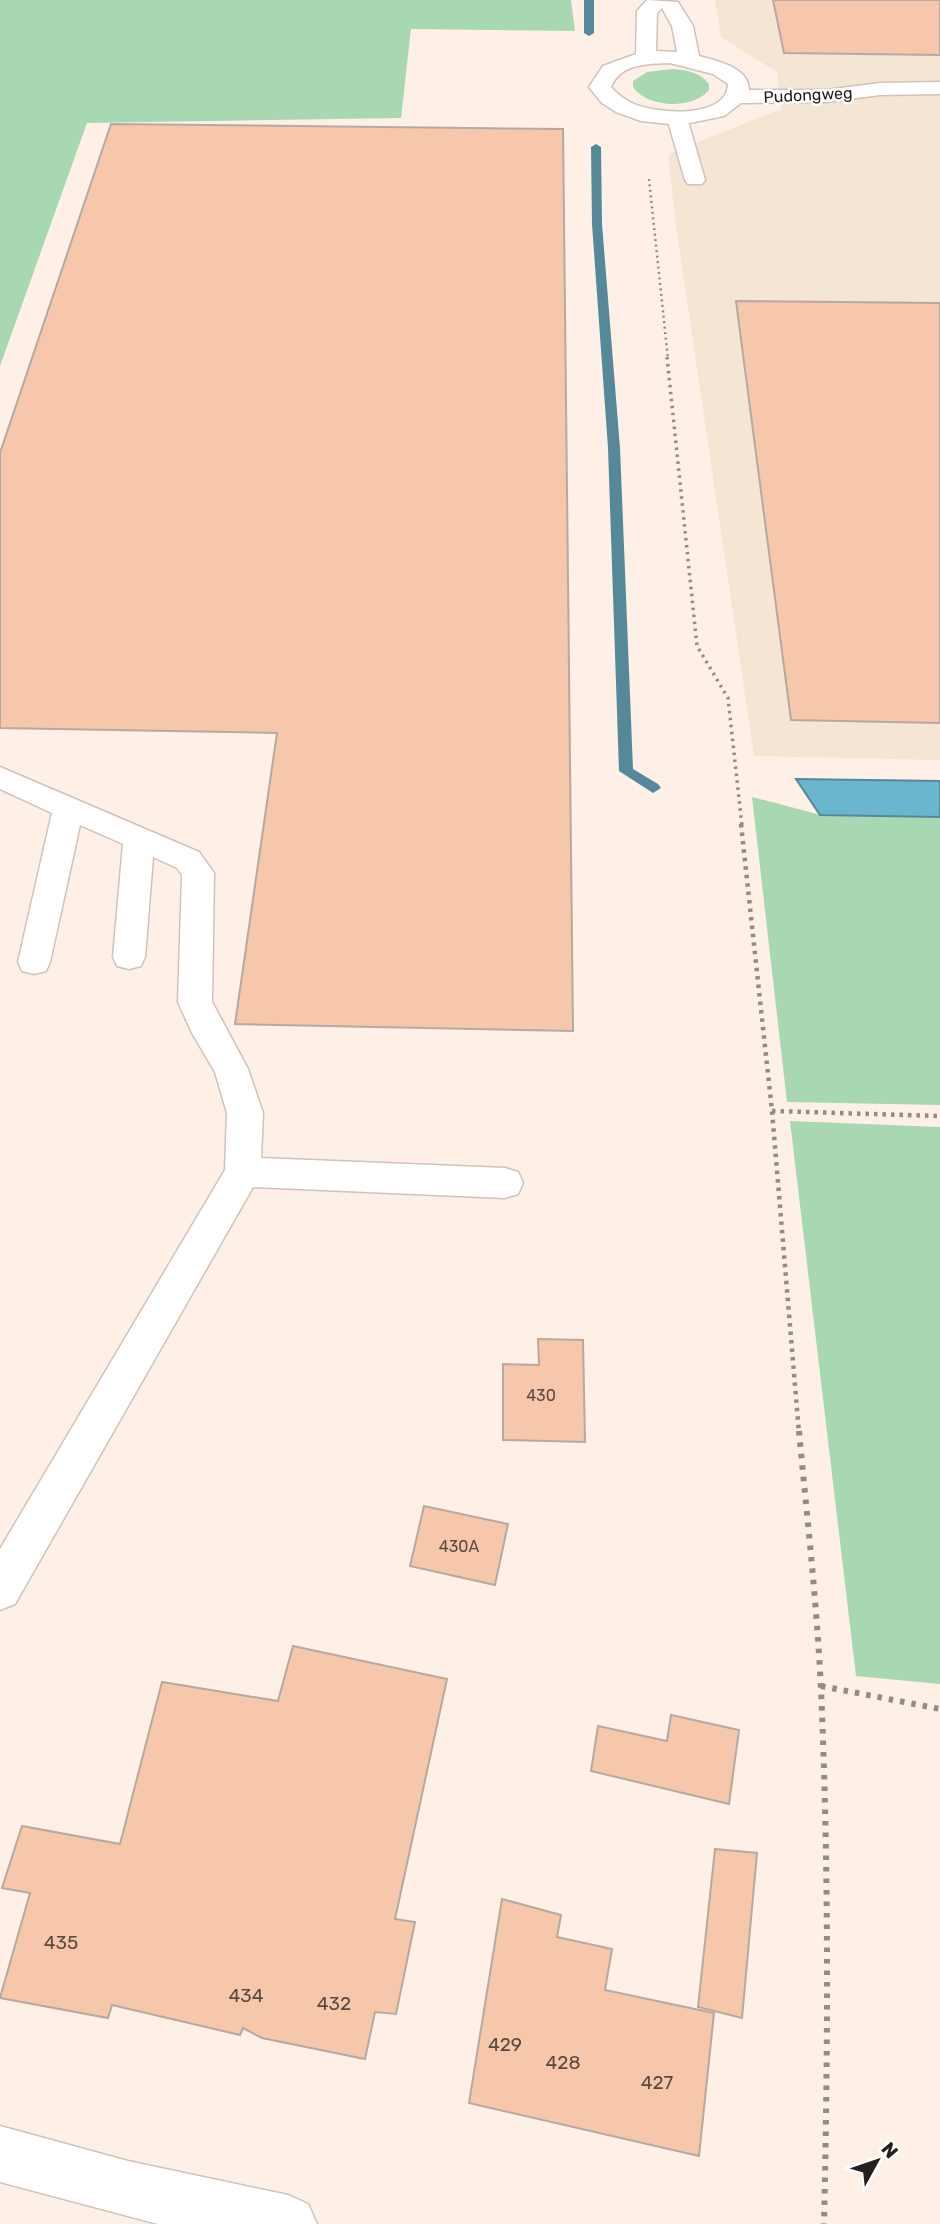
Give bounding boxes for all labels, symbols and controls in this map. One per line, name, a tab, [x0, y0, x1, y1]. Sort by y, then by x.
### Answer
street label: Pudongweg	[763, 83, 853, 107]
house number: 430	[526, 1386, 556, 1405]
house number: 430A	[439, 1537, 479, 1556]
house number: 435	[44, 1931, 78, 1954]
house number: 434	[228, 1984, 264, 2007]
house number: 432	[317, 1992, 351, 2015]
house number: 429	[488, 2033, 522, 2056]
house number: 428	[545, 2051, 581, 2074]
house number: 427	[641, 2071, 674, 2094]
north arrow	[842, 2126, 912, 2196]
text: N	[876, 2138, 903, 2163]

